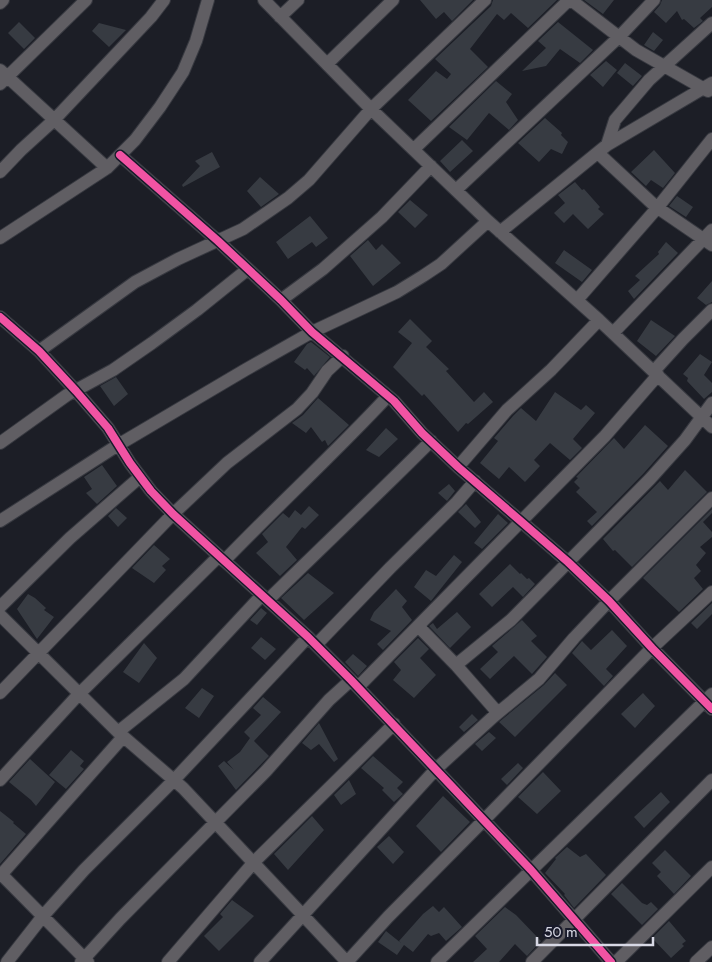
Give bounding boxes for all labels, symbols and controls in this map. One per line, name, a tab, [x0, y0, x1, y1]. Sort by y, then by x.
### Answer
scale bar	[537, 914, 653, 946]
text: 50 m	[544, 921, 578, 943]

